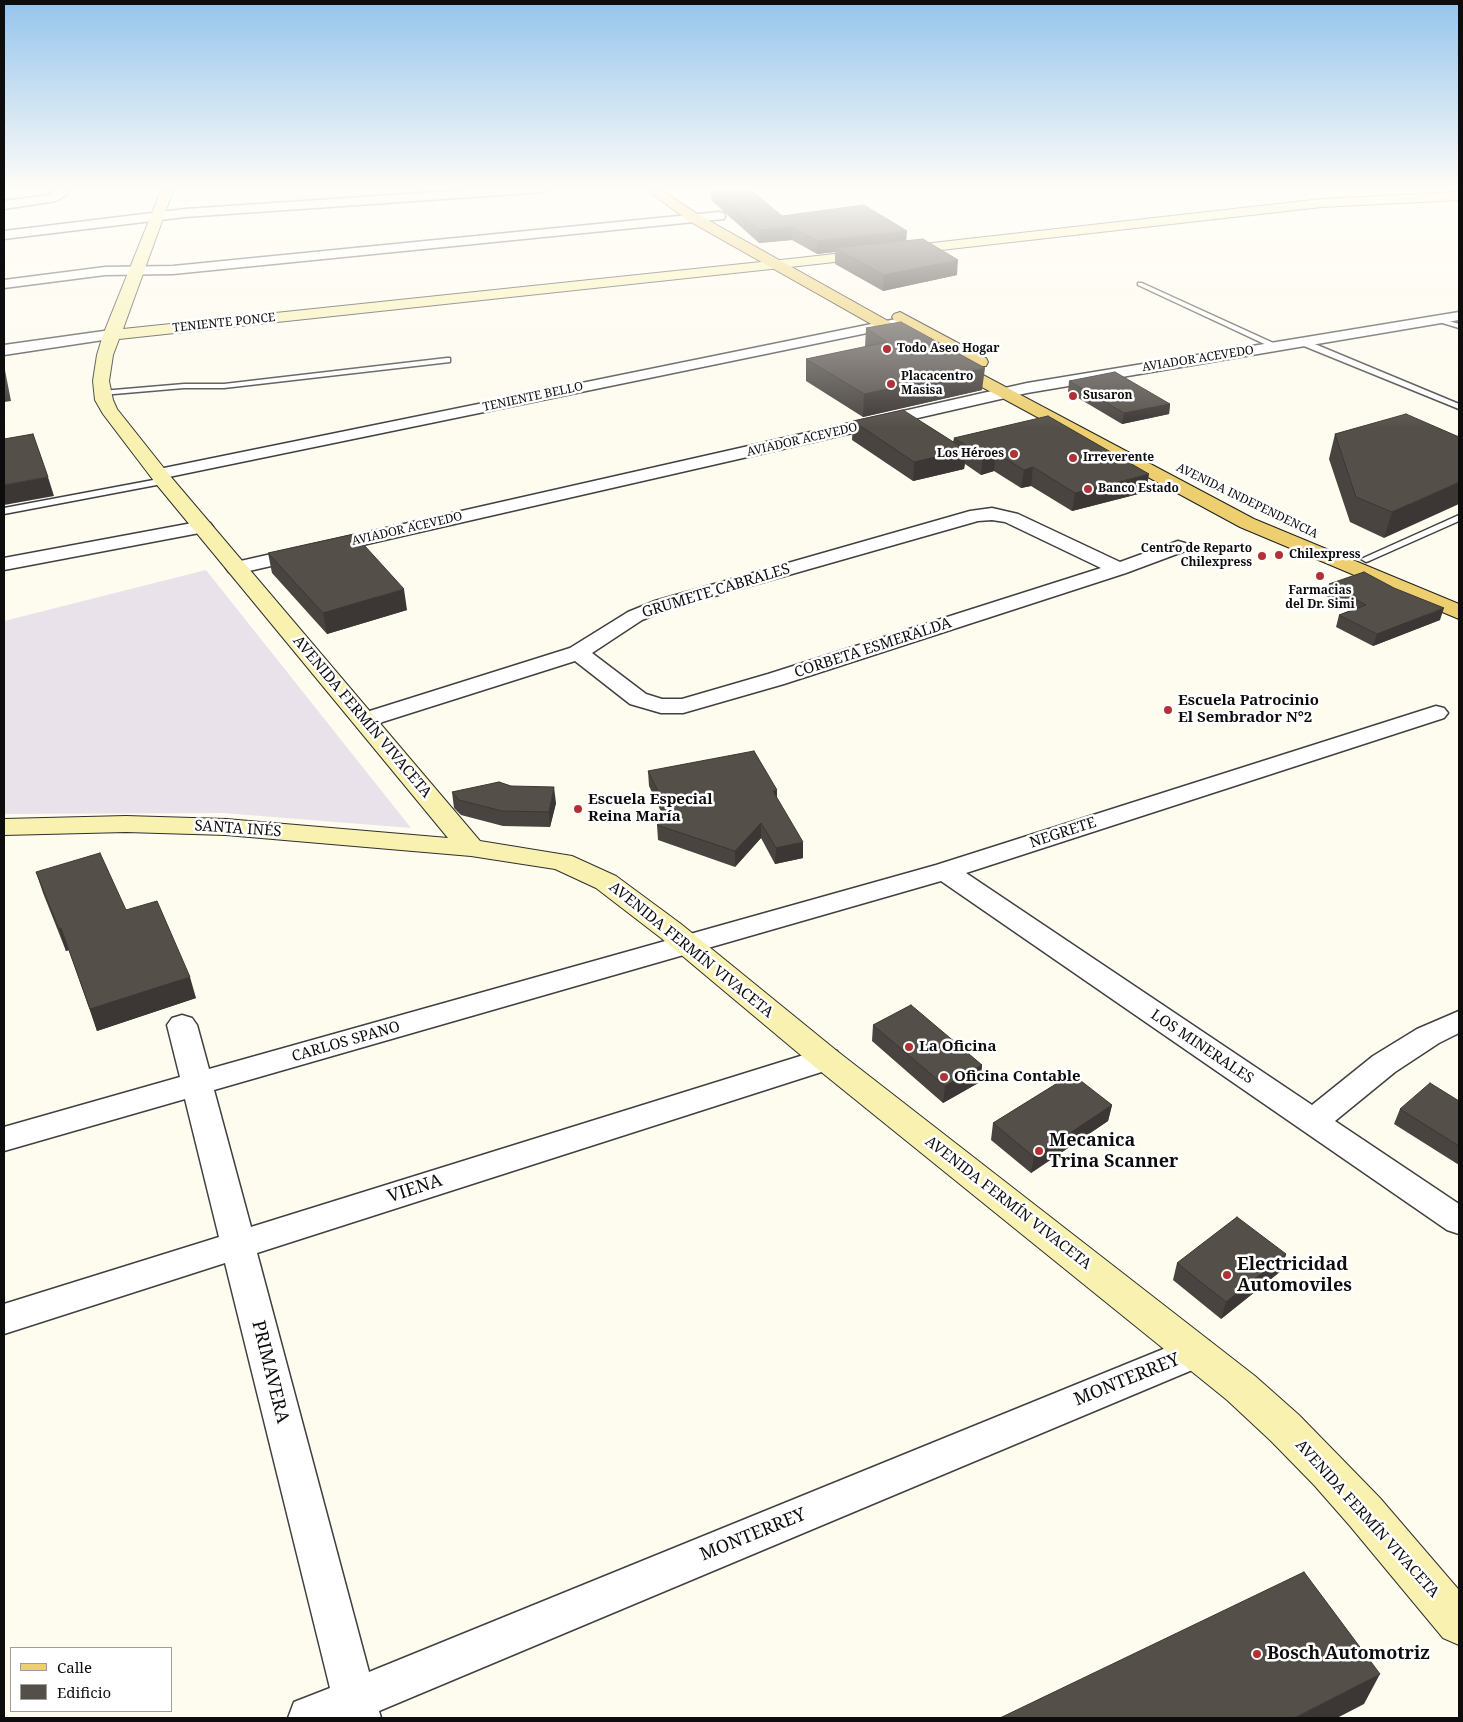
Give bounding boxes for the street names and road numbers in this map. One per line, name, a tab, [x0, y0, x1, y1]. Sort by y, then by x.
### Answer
street label: TENIENTE PONCE	[172, 310, 276, 336]
street label: AVIADOR ACEVEDO	[1141, 343, 1255, 375]
street label: TENIENTE BELLO	[482, 379, 584, 415]
street label: AVIADOR ACEVEDO	[745, 420, 859, 460]
street label: AVENIDA INDEPENDENCIA	[1174, 460, 1320, 542]
street label: AVIADOR ACEVEDO	[350, 509, 464, 549]
street label: GRUMETE CABRALES	[640, 560, 792, 622]
street label: CORBETA ESMERALDA	[792, 614, 954, 682]
street label: AVENIDA FERMÍN VIVACETA	[289, 632, 435, 802]
street label: NEGRETE	[1027, 814, 1099, 852]
street label: SANTA INÉS	[194, 817, 282, 841]
street label: AVENIDA FERMÍN VIVACETA	[605, 878, 777, 1022]
street label: LOS MINERALES	[1147, 1006, 1257, 1088]
street label: CARLOS SPANO	[290, 1018, 402, 1066]
street label: AVENIDA FERMÍN VIVACETA	[921, 1132, 1095, 1274]
street label: VIENA	[385, 1170, 445, 1208]
street label: PRIMAVERA	[247, 1318, 293, 1426]
street label: MONTERREY	[1071, 1349, 1183, 1411]
street label: AVENIDA FERMÍN VIVACETA	[1291, 1436, 1443, 1602]
street label: MONTERREY	[697, 1504, 809, 1566]

